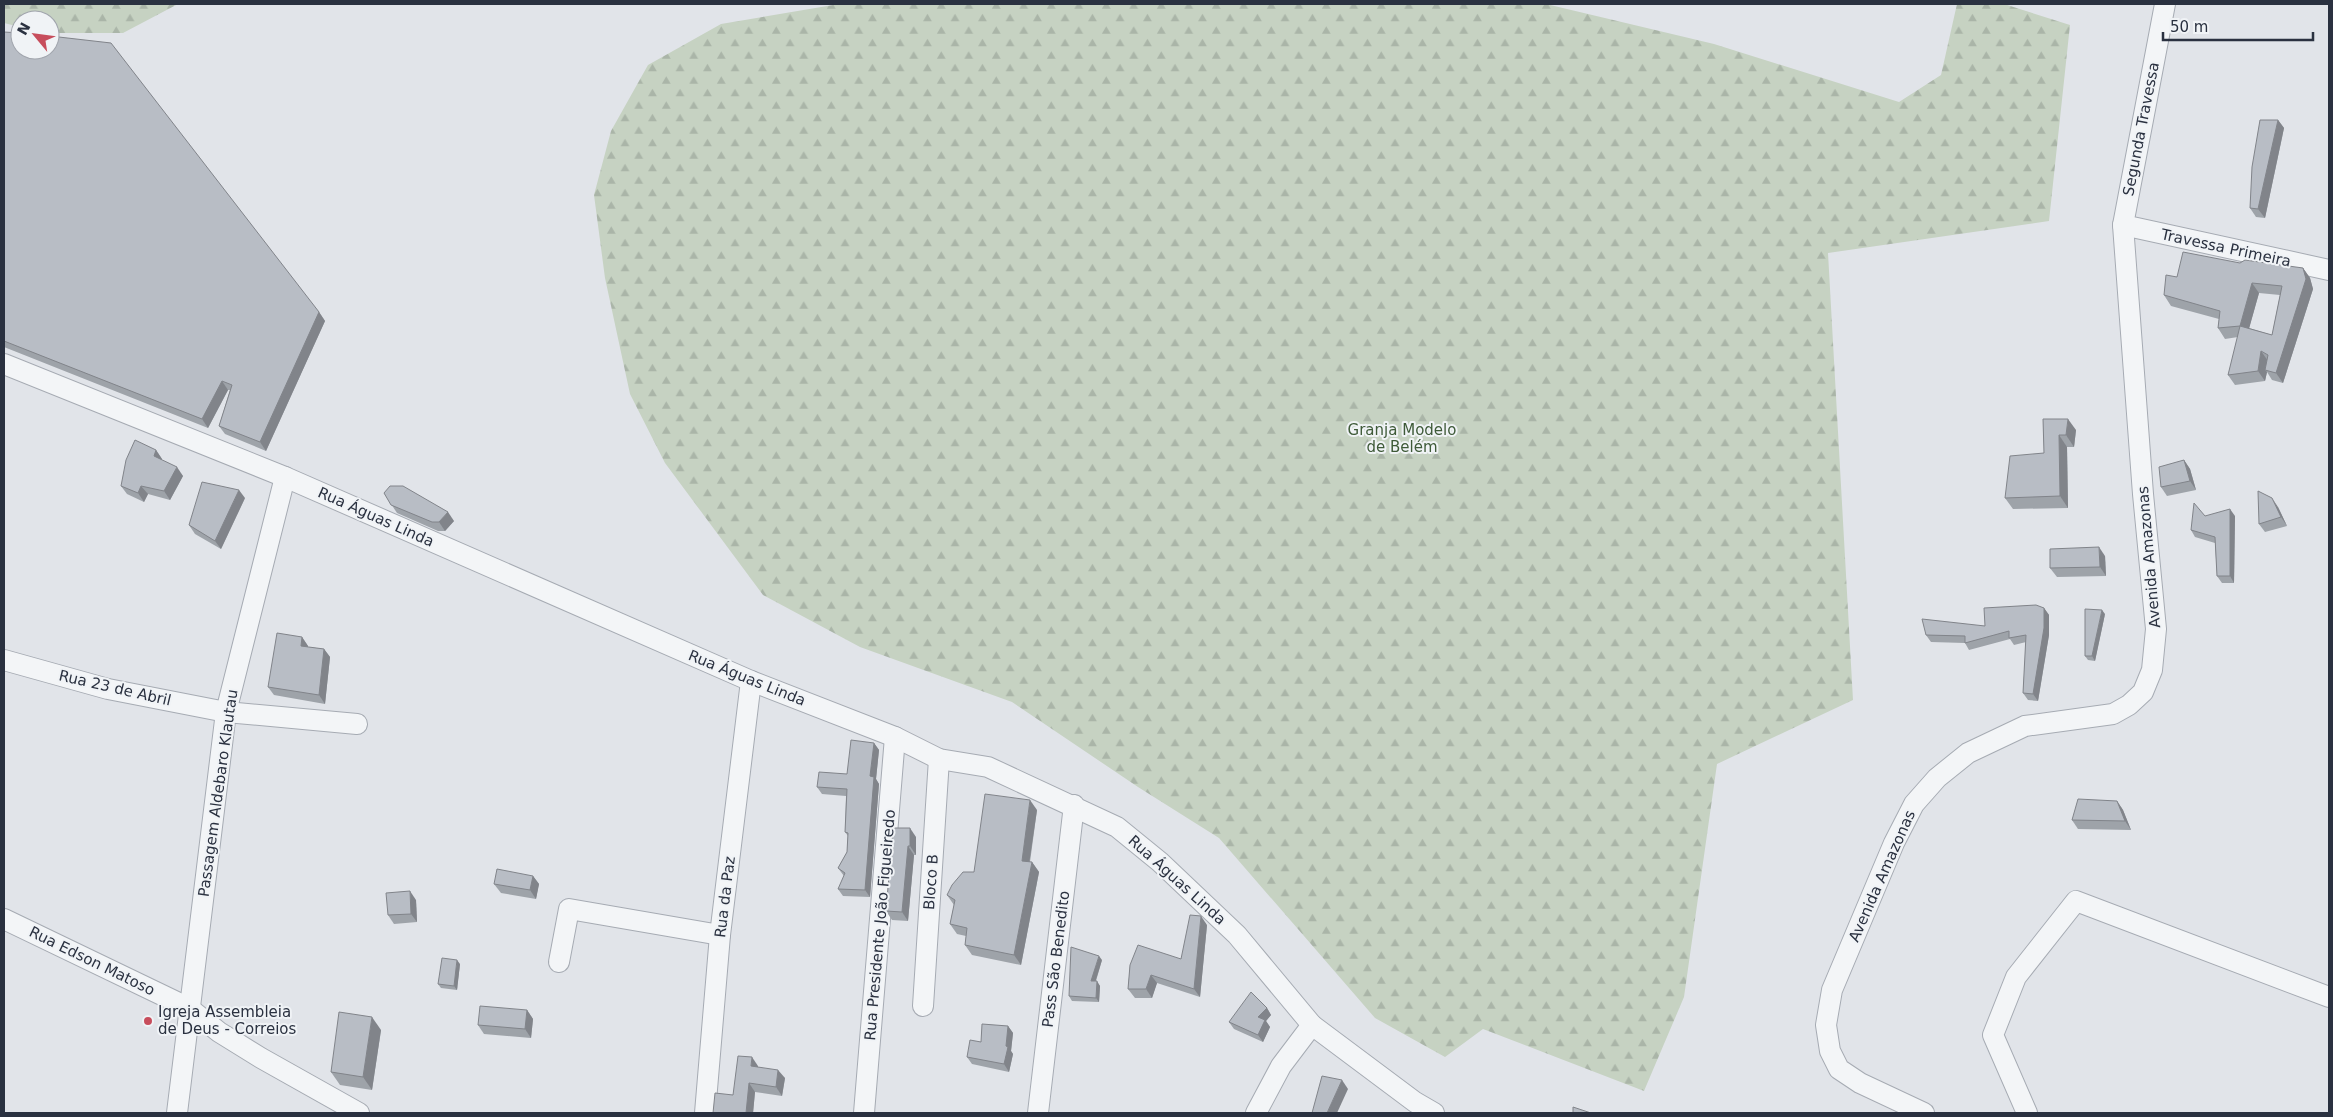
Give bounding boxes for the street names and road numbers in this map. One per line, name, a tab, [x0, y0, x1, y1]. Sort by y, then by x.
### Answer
street label: Segunda Travessa	[2119, 61, 2163, 197]
street label: Travessa Primeira	[2158, 225, 2293, 271]
street label: Rua Águas Linda	[315, 482, 437, 551]
street label: Avenida Amazonas	[2134, 485, 2164, 629]
street label: Rua Águas Linda	[686, 645, 809, 710]
street label: Rua 23 de Abril	[57, 666, 173, 710]
street label: Passagem Aldebaro Klautau	[195, 688, 241, 898]
street label: Avenida Amazonas	[1845, 807, 1919, 945]
street label: Rua Presidente João Figueiredo	[861, 809, 899, 1041]
street label: Rua Águas Linda	[1125, 831, 1230, 929]
street label: Bloco B	[920, 853, 942, 911]
street label: Rua da Paz	[711, 855, 739, 939]
street label: Pass São Benedito	[1039, 890, 1073, 1028]
street label: Rua Edson Matoso	[26, 923, 158, 999]

